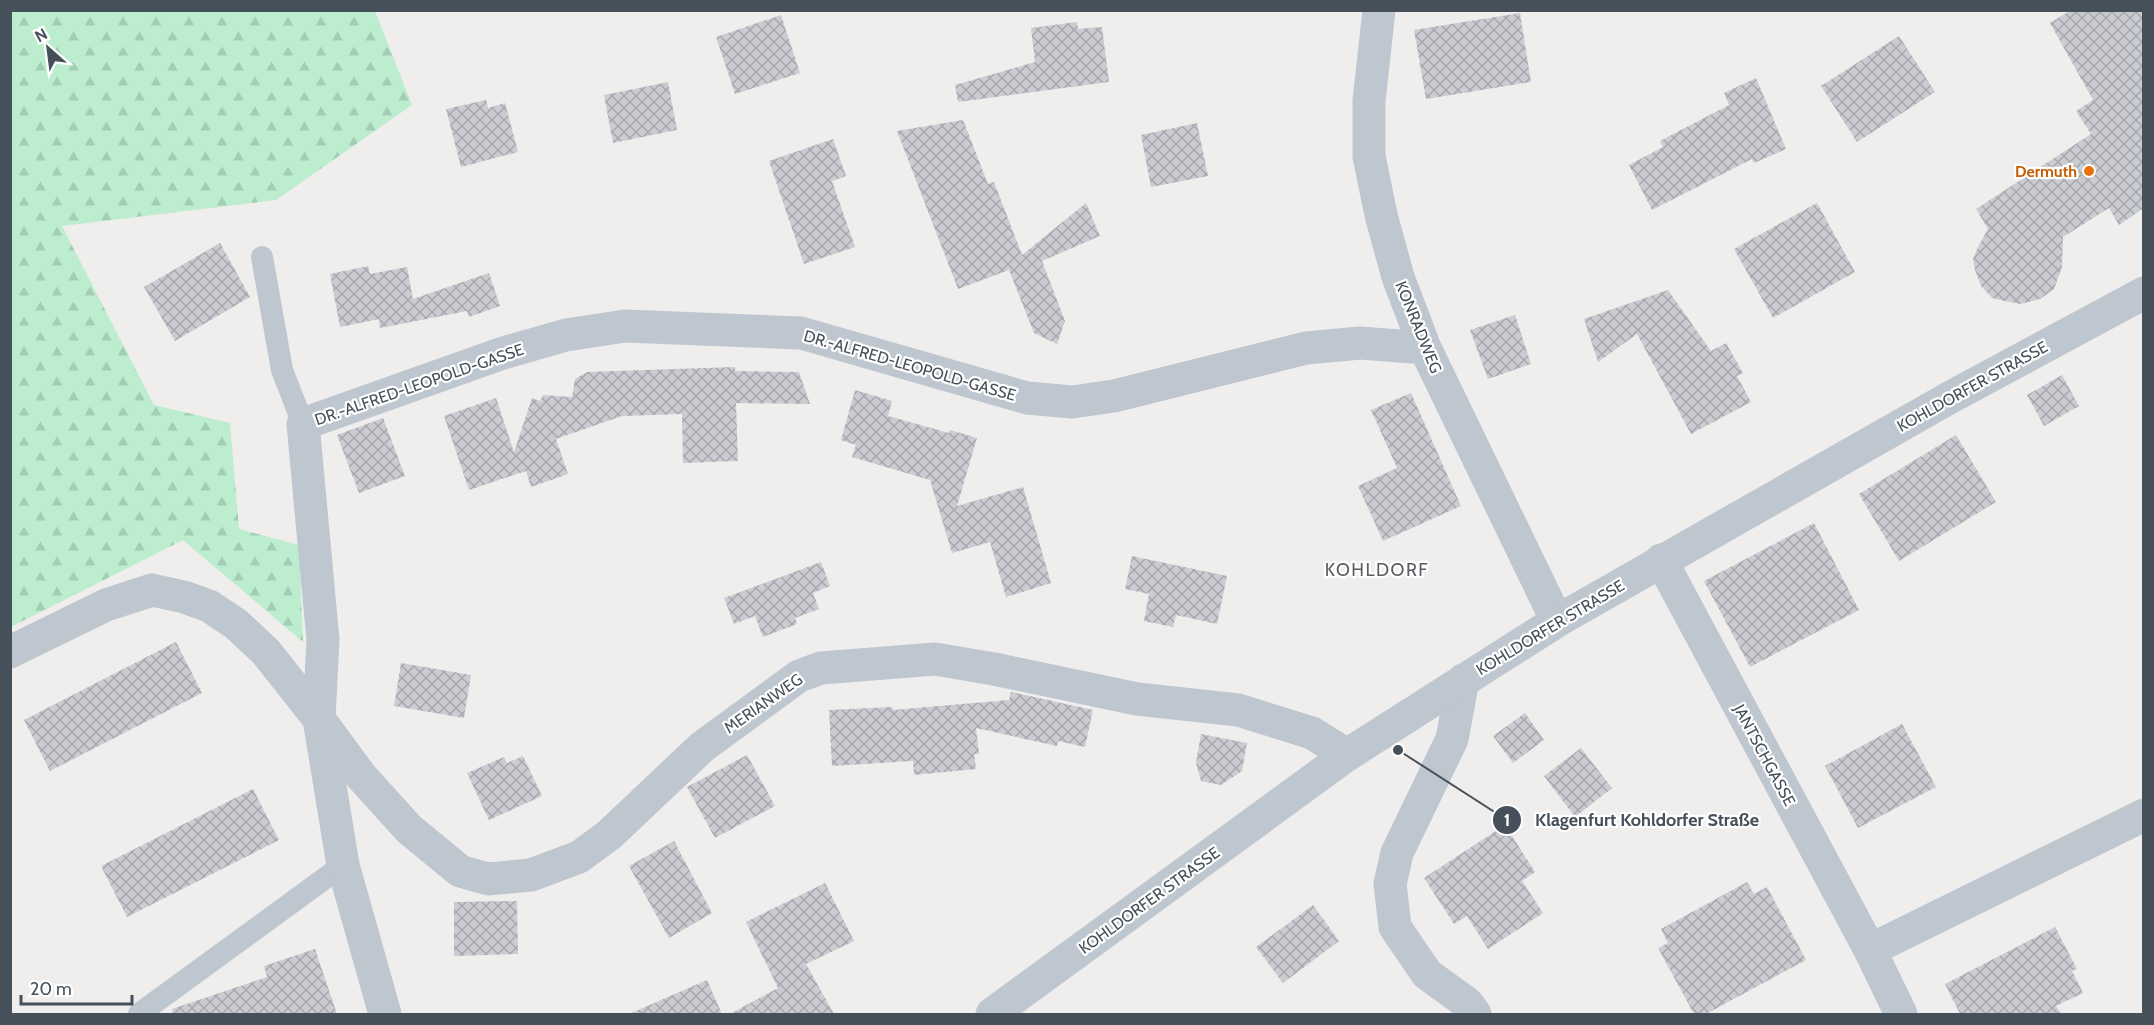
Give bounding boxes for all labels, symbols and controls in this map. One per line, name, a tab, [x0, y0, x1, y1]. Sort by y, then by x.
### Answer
north arrow	[18, 18, 78, 78]
text: N	[32, 24, 51, 46]
place label: Dermuth	[2015, 162, 2077, 181]
marker: Dermuth	[2082, 164, 2096, 178]
street label: KONRADWEG	[1391, 278, 1446, 376]
street label: DR.-ALFRED-LEOPOLD-GASSE	[802, 326, 1018, 405]
street label: KOHLDORFER STRASSE	[1894, 337, 2051, 436]
street label: DR.-ALFRED-LEOPOLD-GASSE	[312, 340, 526, 429]
district label: KOHLDORF	[1325, 559, 1429, 581]
street label: KOHLDORFER STRASSE	[1473, 576, 1628, 679]
street label: MERIANWEG	[720, 669, 806, 737]
street label: JANTSCHGASSE	[1729, 700, 1799, 809]
callout: Klagenfurt Kohldorfer Straße	[1492, 802, 1771, 838]
text: 1	[1504, 809, 1510, 831]
text: Klagenfurt Kohldorfer Straße	[1535, 809, 1759, 831]
street label: KOHLDORFER STRASSE	[1075, 843, 1223, 958]
scale bar	[21, 968, 132, 1006]
text: 20 m	[30, 978, 72, 1000]

